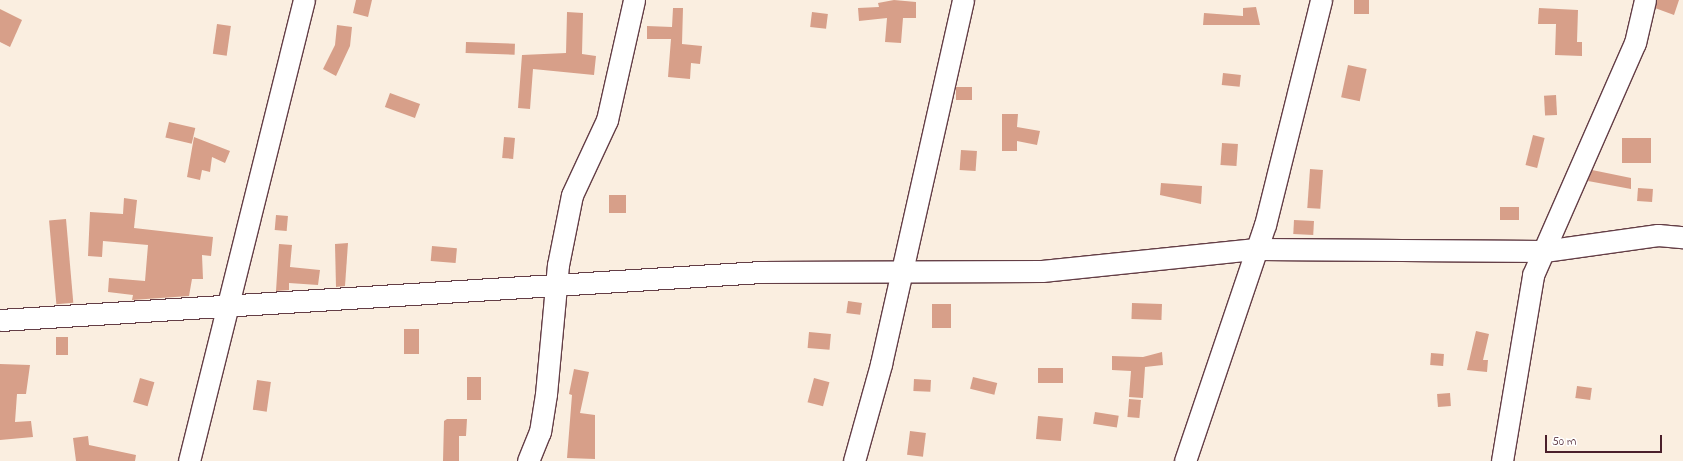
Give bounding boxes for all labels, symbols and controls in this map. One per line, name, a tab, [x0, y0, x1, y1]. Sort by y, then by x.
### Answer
scale bar	[1547, 427, 1664, 453]
text: 50 m	[1552, 433, 1576, 451]

